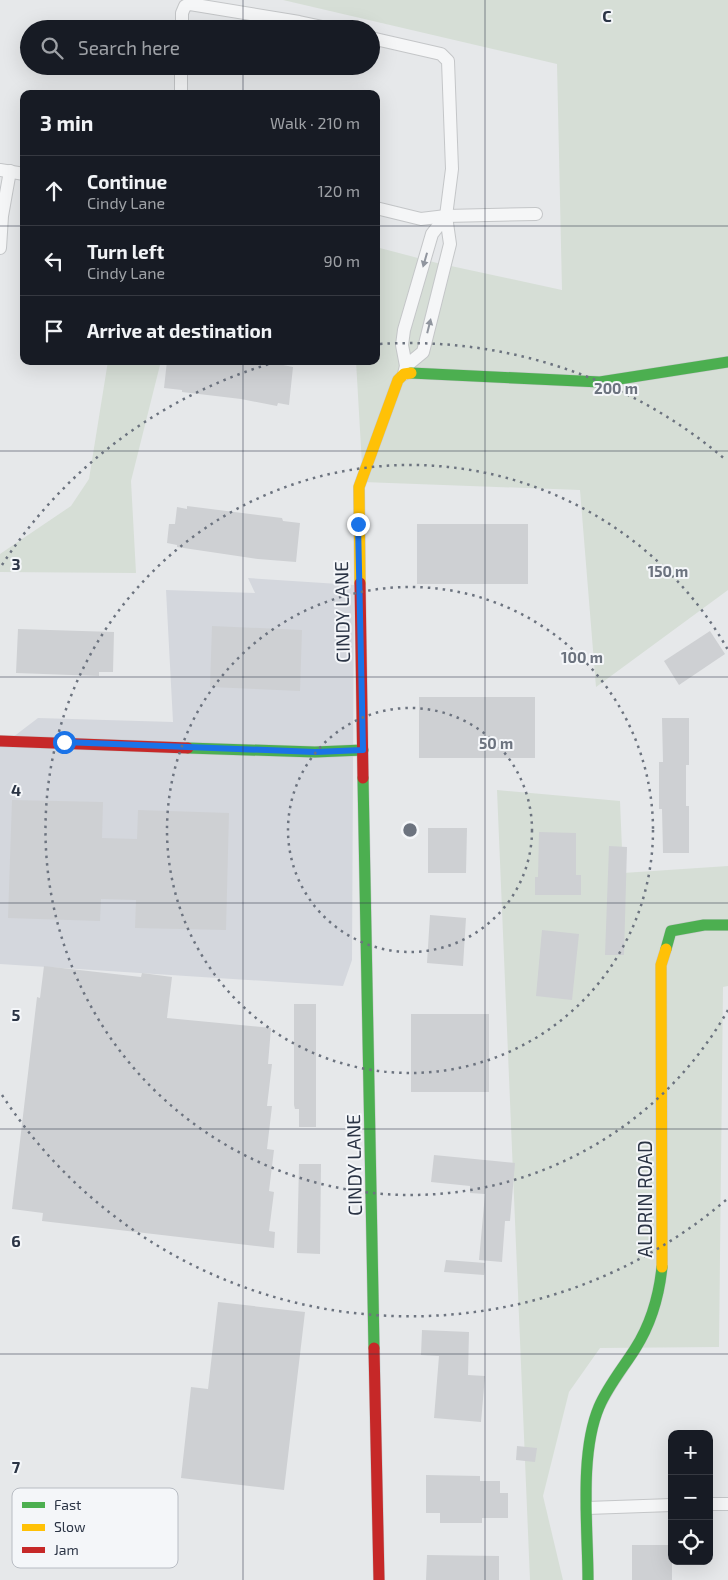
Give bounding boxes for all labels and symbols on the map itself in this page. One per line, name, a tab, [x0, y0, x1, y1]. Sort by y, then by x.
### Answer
text: C	[602, 6, 612, 25]
one-way arrow	[420, 253, 428, 268]
one-way arrow	[425, 319, 433, 334]
text: 200 m	[594, 379, 638, 397]
route end	[347, 513, 370, 536]
text: 3	[11, 554, 21, 573]
street label: CINDY LANE	[329, 561, 354, 663]
text: 150 m	[648, 562, 688, 580]
text: 100 m	[561, 648, 603, 666]
route start	[53, 731, 76, 754]
text: 50 m	[479, 734, 513, 752]
text: 4	[11, 780, 21, 799]
centre of rings	[401, 821, 419, 839]
text: 5	[12, 1005, 21, 1024]
street label: CINDY LANE	[341, 1114, 366, 1216]
street label: ALDRIN ROAD	[633, 1140, 656, 1258]
text: 6	[11, 1231, 21, 1250]
text: 7	[12, 1457, 21, 1476]
legend	[12, 1488, 178, 1568]
text: Fast	[54, 1496, 81, 1513]
text: Slow	[54, 1518, 86, 1535]
text: Jam	[54, 1541, 79, 1558]

